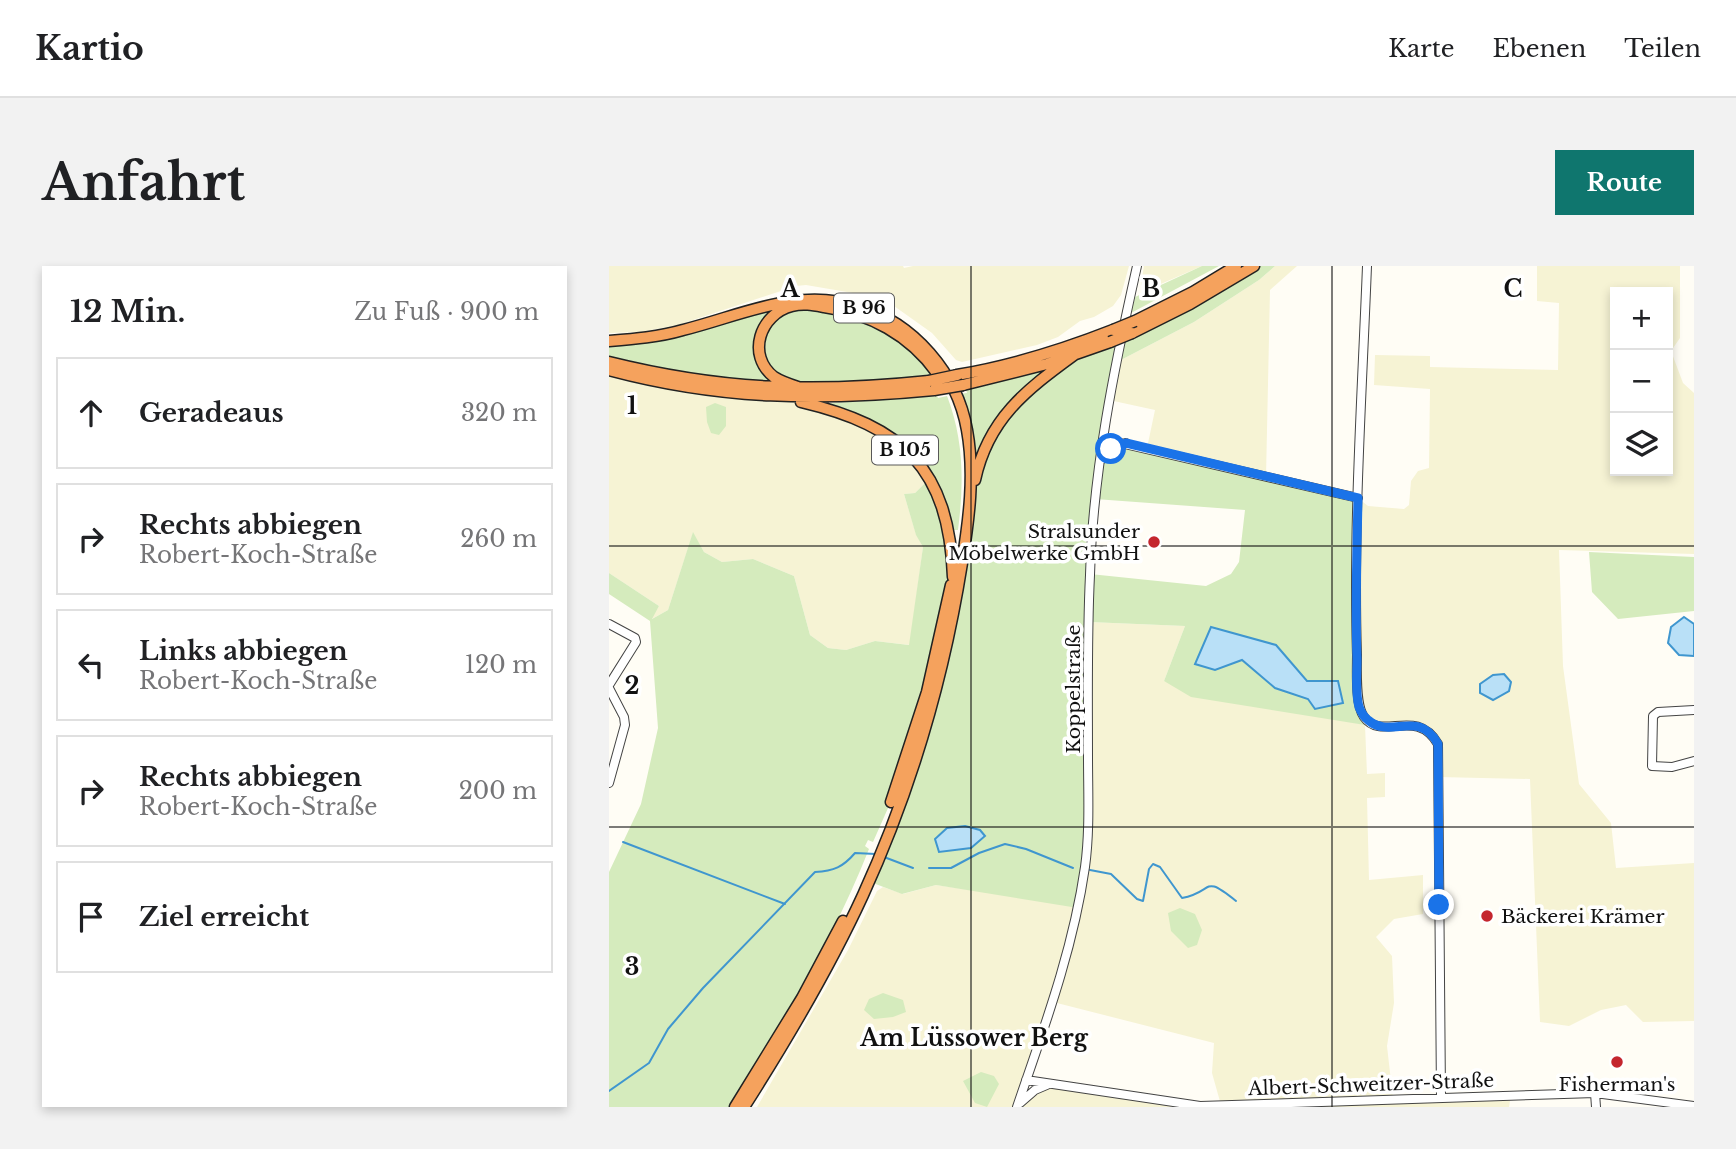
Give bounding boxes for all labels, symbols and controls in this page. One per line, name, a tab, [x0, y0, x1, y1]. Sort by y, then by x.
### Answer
text: Kartio	[35, 28, 144, 69]
text: Karte	[1388, 34, 1455, 63]
text: Ebenen	[1493, 34, 1586, 63]
text: Teilen	[1624, 34, 1701, 63]
button: Route	[1555, 150, 1694, 215]
text: Anfahrt	[42, 152, 245, 213]
text: A	[780, 275, 801, 303]
text: B	[1142, 275, 1160, 303]
text: C	[1504, 275, 1522, 303]
map controls	[1610, 287, 1673, 476]
button: +	[1610, 287, 1673, 350]
text: 12 Min.	[70, 293, 185, 330]
road number: B 96	[834, 294, 894, 322]
text: Zu Fuß · 900 m	[354, 298, 539, 326]
button: −	[1610, 350, 1673, 413]
text: 1	[627, 392, 637, 420]
icon: ahead	[72, 394, 110, 432]
text: Geradeaus	[139, 397, 284, 429]
text: 320 m	[461, 399, 537, 427]
button: layers	[1610, 413, 1673, 476]
route start	[1095, 433, 1126, 464]
road number: B 105	[872, 435, 938, 464]
text: Rechts abbiegen	[139, 509, 362, 541]
icon: right	[72, 520, 110, 558]
place label: Stralsunder Möbelwerke GmbH	[948, 520, 1140, 565]
text: 260 m	[460, 525, 537, 553]
marker: Stralsunder Möbelwerke GmbH	[1146, 534, 1162, 550]
text: Robert-Koch-Straße	[139, 541, 377, 569]
street label: Koppelstraße	[1062, 625, 1085, 753]
text: Links abbiegen	[139, 635, 348, 667]
icon: left	[72, 646, 110, 684]
text: 120 m	[465, 651, 537, 679]
text: Robert-Koch-Straße	[139, 667, 377, 695]
text: 2	[625, 672, 639, 700]
text: Rechts abbiegen	[139, 761, 362, 793]
icon: right	[72, 772, 110, 810]
text: 200 m	[459, 777, 537, 805]
text: Robert-Koch-Straße	[139, 793, 377, 821]
route end	[1423, 889, 1454, 920]
icon: arrive	[72, 898, 110, 936]
text: Ziel erreicht	[139, 901, 309, 933]
place label: Bäckerei Krämer	[1501, 905, 1665, 928]
marker: Bäckerei Krämer	[1479, 908, 1495, 924]
text: 3	[625, 953, 639, 981]
district label: Am Lüssower Berg	[859, 1024, 1089, 1052]
marker: Fisherman's	[1609, 1054, 1625, 1070]
street label: Albert-Schweitzer-Straße	[1247, 1069, 1494, 1100]
place label: Fisherman's	[1559, 1073, 1675, 1096]

